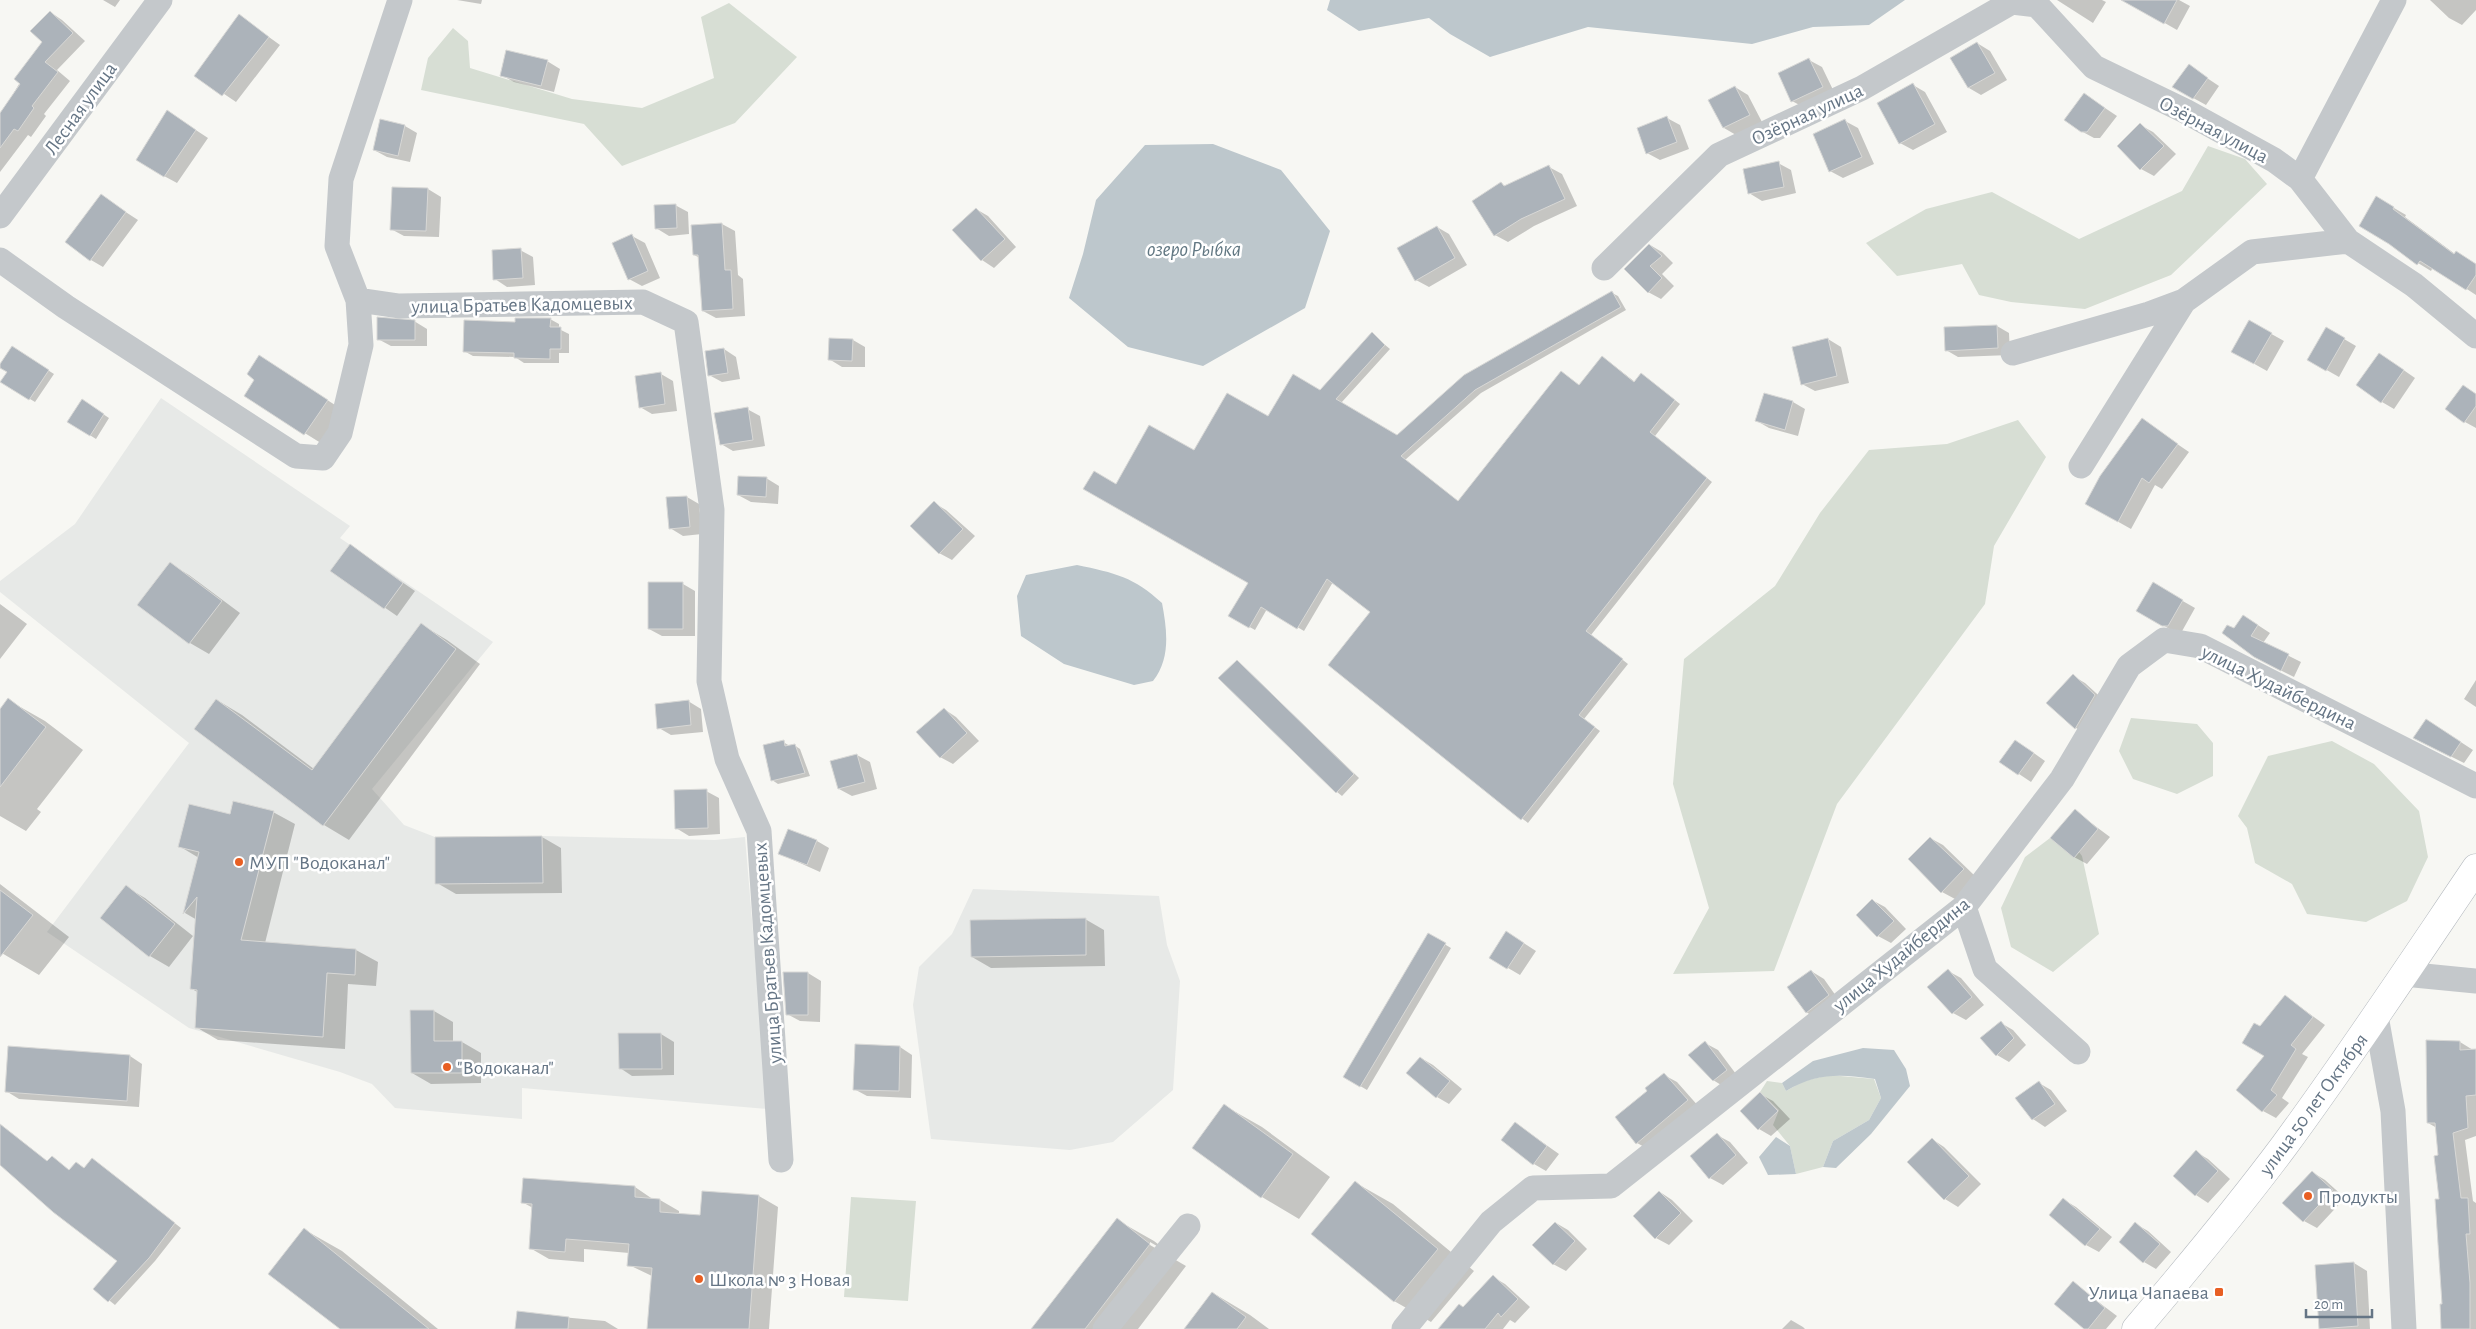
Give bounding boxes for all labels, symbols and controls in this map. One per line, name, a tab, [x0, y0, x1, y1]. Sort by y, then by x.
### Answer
street label: Лесная улица	[41, 59, 121, 158]
street label: Озёрная улица	[1749, 80, 1866, 149]
street label: Озёрная улица	[2156, 93, 2271, 167]
water label: озеро Рыбка	[1147, 239, 1241, 261]
street label: улица Братьев Кадомцевых	[410, 293, 633, 317]
street label: улица Худайбердина	[2197, 641, 2359, 734]
street label: улица Братьев Кадомцевых	[750, 842, 786, 1065]
place label: МУП "Водоканал"	[249, 853, 390, 873]
marker: МУП "Водоканал"	[233, 856, 245, 868]
street label: улица Худайбердина	[1829, 894, 1974, 1016]
street label: улица 50 лет Октября	[2255, 1030, 2372, 1180]
place label: "Водоканал"	[457, 1058, 554, 1078]
marker: "Водоканал"	[441, 1061, 453, 1073]
place label: Продукты	[2318, 1187, 2398, 1207]
marker: Продукты	[2302, 1190, 2314, 1202]
place label: Школа № 3 Новая	[709, 1270, 851, 1290]
marker: Школа № 3 Новая	[693, 1273, 705, 1285]
place label: Улица Чапаева	[2089, 1283, 2209, 1303]
marker: Улица Чапаева	[2213, 1286, 2225, 1298]
scale bar	[2306, 1286, 2372, 1318]
text: 20 m	[2314, 1297, 2343, 1312]

